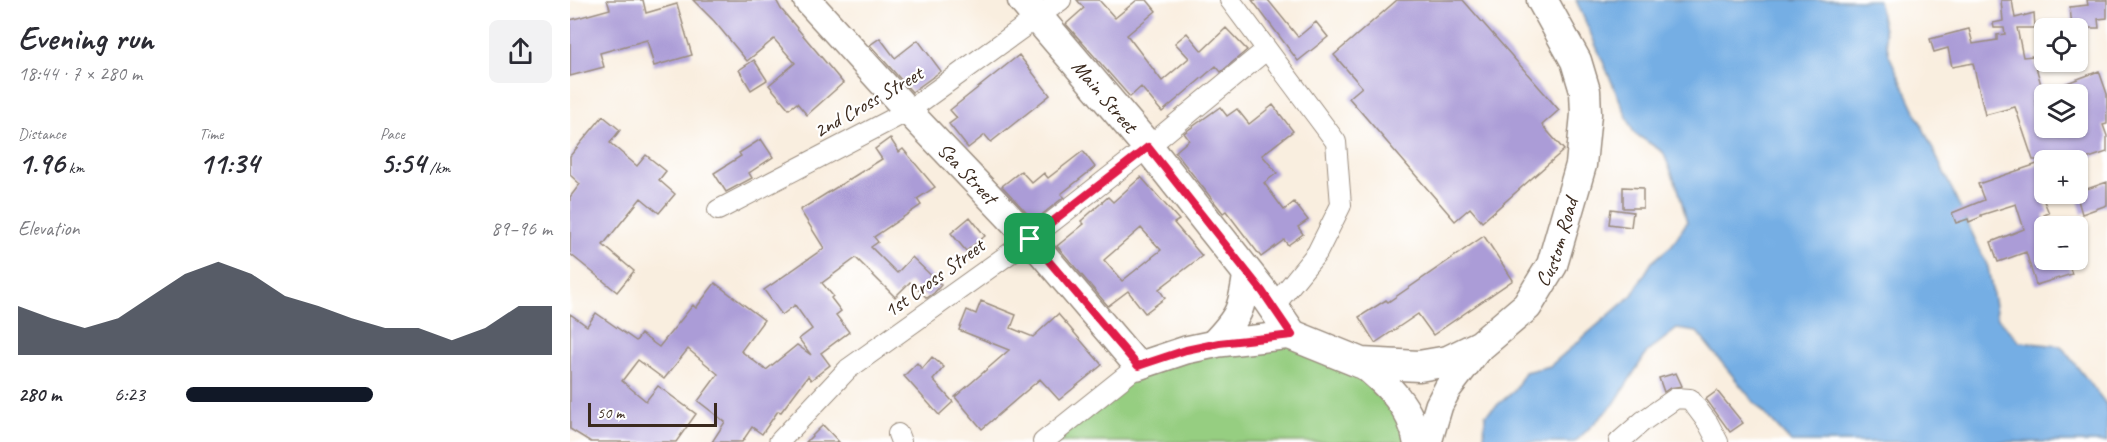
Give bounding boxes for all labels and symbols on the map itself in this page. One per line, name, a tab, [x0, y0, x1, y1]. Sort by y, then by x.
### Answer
street label: Main Street	[1066, 54, 1144, 140]
street label: 2nd Cross Street	[809, 59, 929, 144]
street label: Sea Street	[932, 137, 1005, 212]
street label: Custom Road	[1529, 191, 1585, 291]
pin	[1004, 213, 1055, 264]
street label: 1st Cross Street	[879, 232, 991, 323]
scale bar	[588, 400, 717, 428]

